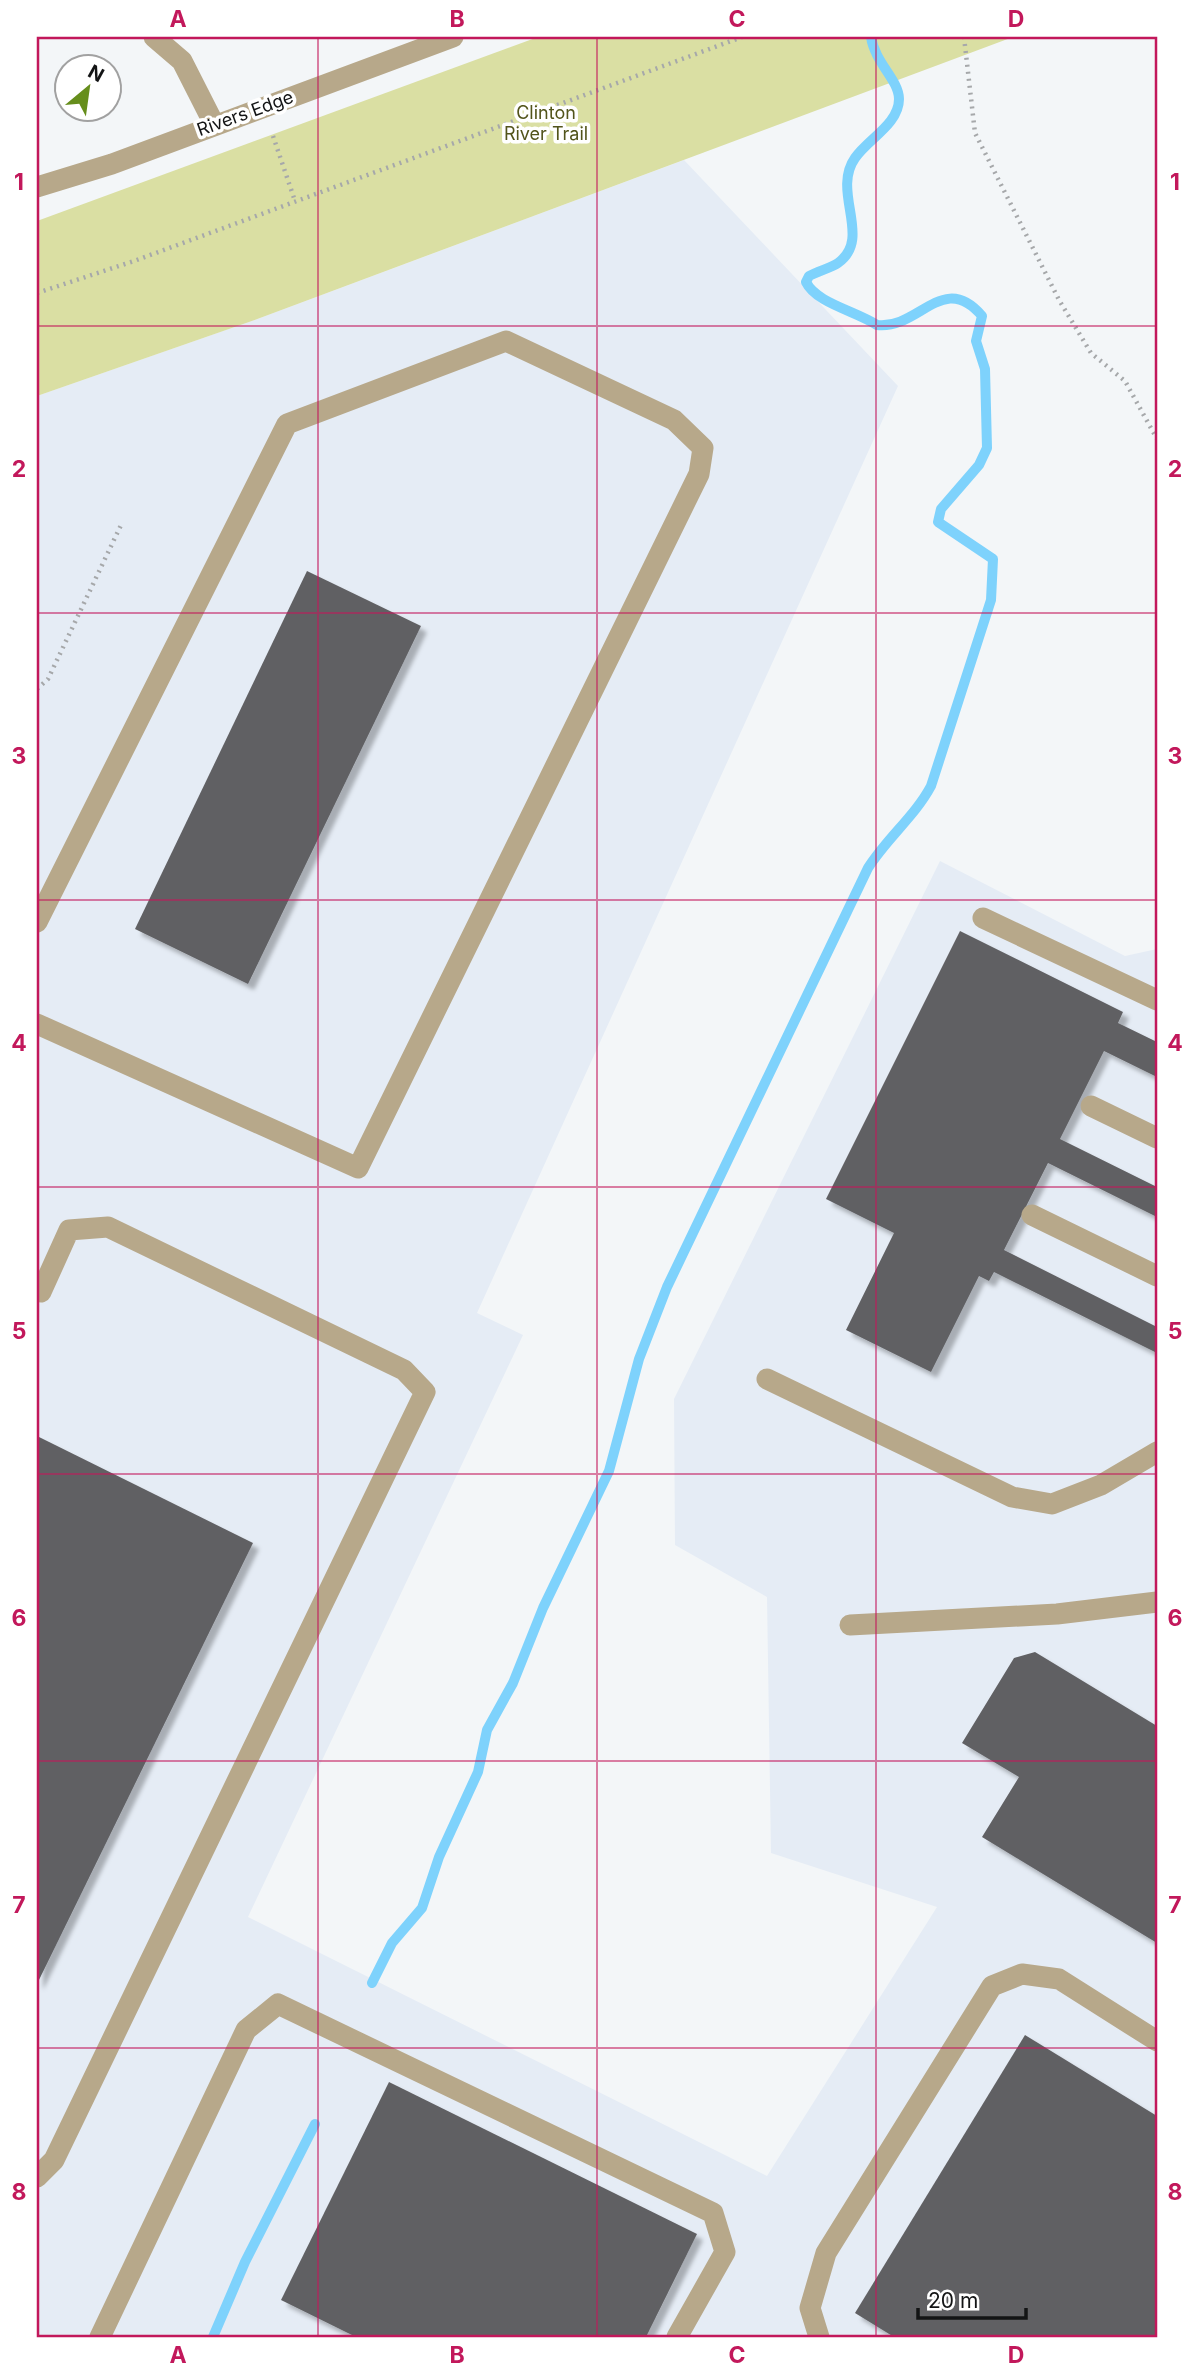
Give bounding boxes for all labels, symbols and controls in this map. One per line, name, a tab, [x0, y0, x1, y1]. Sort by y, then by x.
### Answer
text: A	[169, 5, 187, 33]
text: B	[449, 5, 465, 33]
text: C	[728, 5, 746, 33]
text: D	[1008, 5, 1024, 33]
north arrow	[52, 52, 122, 122]
text: N	[84, 60, 108, 87]
street label: Rivers Edge	[194, 86, 296, 140]
park label: Clinton River Trail	[504, 102, 588, 144]
text: 1	[14, 168, 24, 196]
text: 1	[1170, 168, 1180, 196]
text: 2	[12, 455, 26, 483]
text: 2	[1168, 455, 1182, 483]
text: 3	[12, 742, 26, 770]
text: 3	[1168, 742, 1182, 770]
text: 4	[11, 1029, 27, 1057]
text: 4	[1167, 1029, 1183, 1057]
text: 5	[12, 1317, 26, 1345]
text: 5	[1168, 1317, 1182, 1345]
text: 6	[12, 1604, 26, 1632]
text: 6	[1168, 1604, 1182, 1632]
text: 7	[12, 1891, 26, 1919]
text: 7	[1168, 1891, 1182, 1919]
text: 8	[12, 2178, 26, 2206]
text: 8	[1168, 2178, 1182, 2206]
scale bar	[918, 2276, 1026, 2320]
text: 20 m	[928, 2288, 978, 2313]
text: A	[169, 2341, 187, 2369]
text: B	[449, 2341, 465, 2369]
text: C	[728, 2341, 746, 2369]
text: D	[1008, 2341, 1024, 2369]

